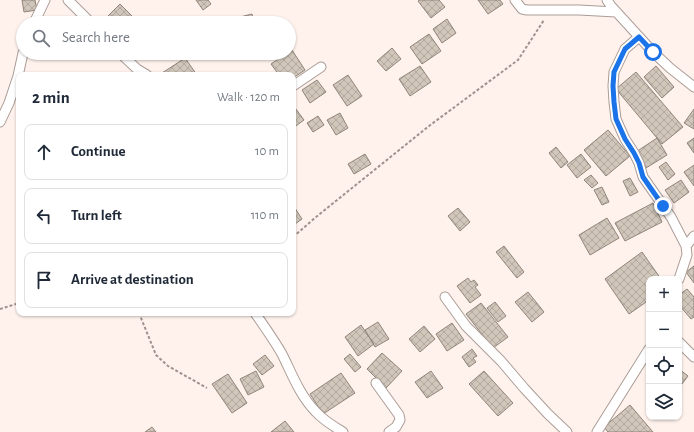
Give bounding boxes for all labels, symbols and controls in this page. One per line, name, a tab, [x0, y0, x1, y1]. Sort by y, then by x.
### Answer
search box	[16, 16, 296, 60]
icon: search	[30, 27, 52, 49]
text: Search here	[62, 30, 130, 45]
route start	[644, 43, 662, 61]
text: 2 min	[32, 89, 70, 106]
text: Walk · 120 m	[217, 91, 280, 104]
icon: ahead	[33, 141, 55, 163]
text: Continue	[71, 144, 126, 159]
text: 10 m	[255, 145, 279, 158]
route end	[654, 197, 672, 215]
icon: left	[33, 205, 55, 227]
text: Turn left	[71, 208, 122, 223]
text: 110 m	[251, 209, 279, 222]
icon: arrive	[33, 269, 55, 291]
text: Arrive at destination	[71, 272, 194, 287]
map controls	[646, 276, 682, 420]
button: +	[646, 276, 682, 312]
button: −	[646, 312, 682, 348]
button: locate	[646, 348, 682, 384]
button: layers	[646, 384, 682, 420]

